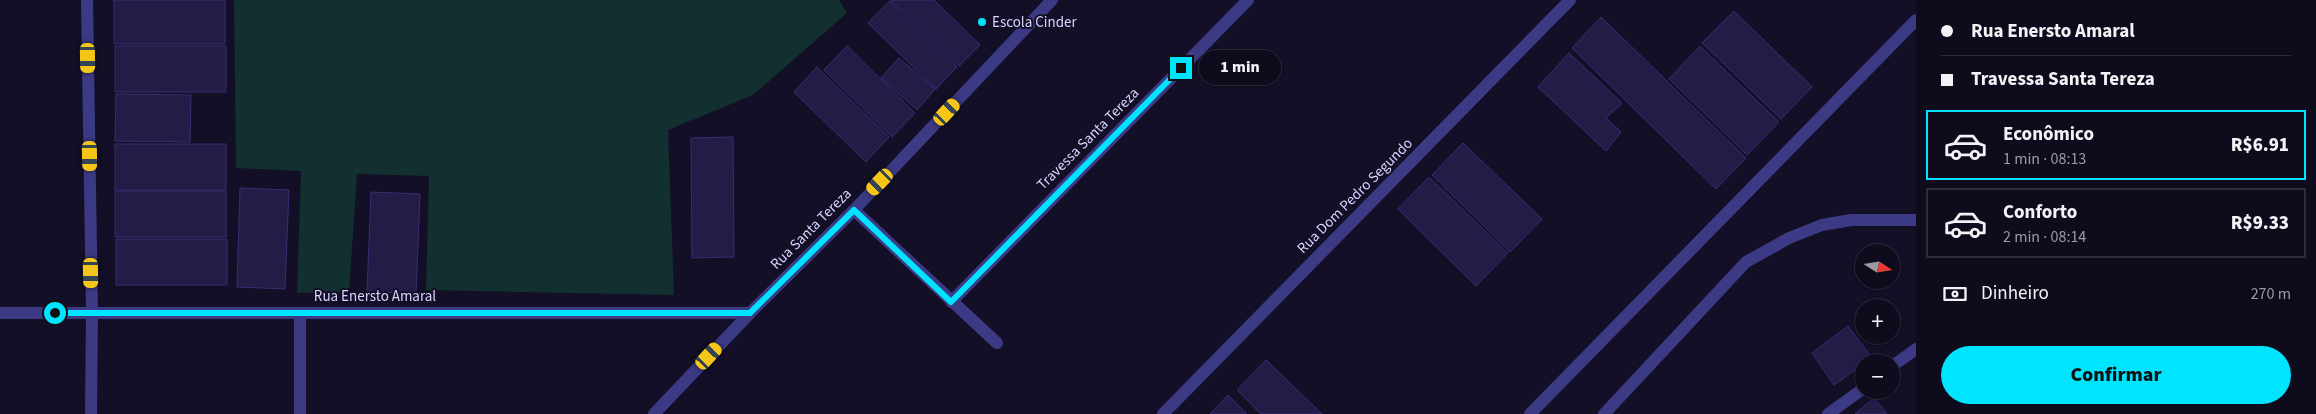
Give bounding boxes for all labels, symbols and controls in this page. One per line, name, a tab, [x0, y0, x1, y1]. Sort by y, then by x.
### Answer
place label: Escola Cinder	[992, 12, 1077, 33]
marker: Escola Cinder	[976, 16, 988, 28]
text: Rua Enersto Amaral	[1971, 18, 2135, 45]
car	[80, 43, 95, 73]
callout: 1 min	[1198, 50, 1281, 86]
text: 1 min	[1220, 56, 1260, 78]
route end	[1170, 57, 1192, 79]
text: Travessa Santa Tereza	[1971, 66, 2155, 93]
street label: Travessa Santa Tereza	[1032, 83, 1144, 195]
car	[931, 96, 962, 128]
text: Econômico	[2003, 121, 2094, 148]
icon: car	[1943, 123, 1988, 168]
text: R$6.91	[2231, 132, 2289, 159]
street label: Rua Dom Pedro Segundo	[1292, 133, 1418, 259]
car	[82, 141, 97, 171]
text: 1 min · 08:13	[2003, 148, 2086, 170]
car	[864, 166, 895, 198]
street label: Rua Santa Tereza	[766, 184, 856, 274]
text: Conforto	[2003, 199, 2077, 226]
icon: car	[1943, 201, 1988, 246]
text: R$9.33	[2231, 210, 2289, 237]
text: 2 min · 08:14	[2003, 226, 2086, 248]
north arrow	[1855, 244, 1900, 289]
map controls	[1855, 244, 1900, 399]
car	[83, 258, 98, 288]
icon: cash	[1941, 280, 1969, 308]
text: Dinheiro	[1981, 280, 2049, 307]
text: 270 m	[2251, 283, 2291, 305]
street label: Rua Enersto Amaral	[314, 286, 436, 307]
button: +	[1855, 299, 1900, 344]
route start	[44, 302, 66, 324]
car	[693, 340, 724, 372]
button: Confirmar	[1941, 346, 2291, 404]
button: −	[1855, 354, 1900, 399]

